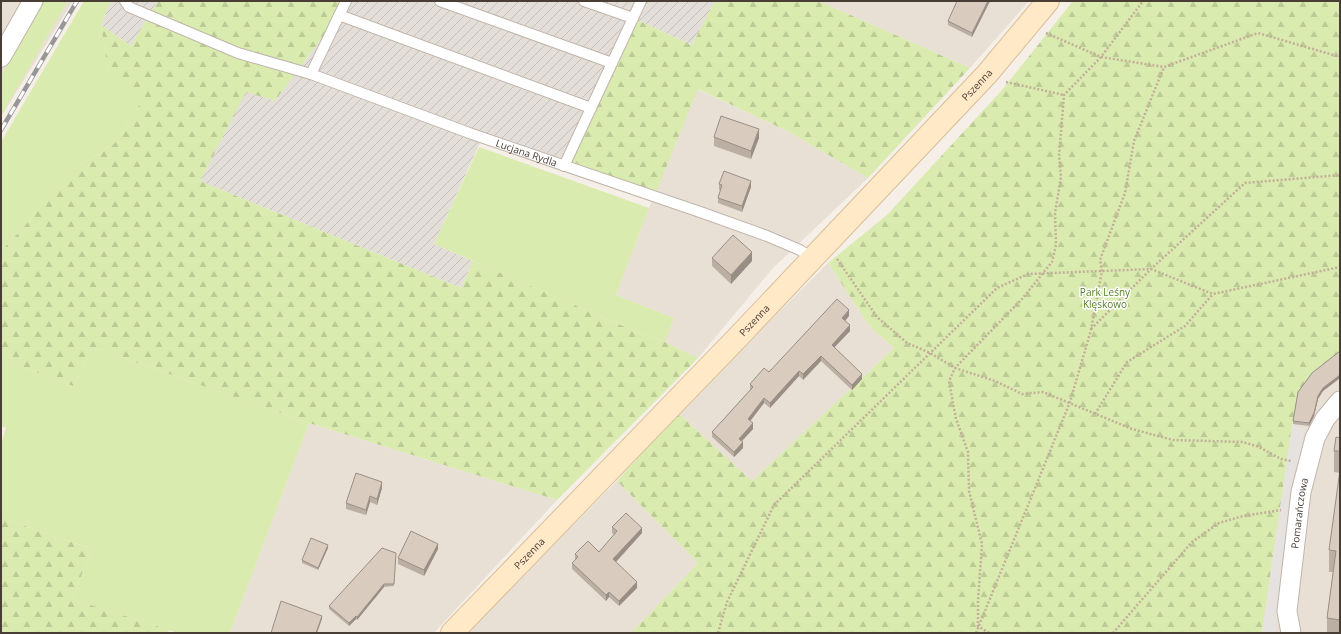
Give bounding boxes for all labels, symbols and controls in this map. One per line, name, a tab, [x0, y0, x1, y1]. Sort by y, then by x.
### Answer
street label: Pszenna	[958, 66, 995, 104]
street label: Lucjana Rydla	[494, 136, 559, 170]
park label: Park Leśny Klęskowo	[1080, 285, 1131, 311]
street label: Pszenna	[736, 301, 773, 339]
street label: Pomarańczowa	[1287, 476, 1311, 549]
street label: Pszenna	[511, 534, 548, 572]

